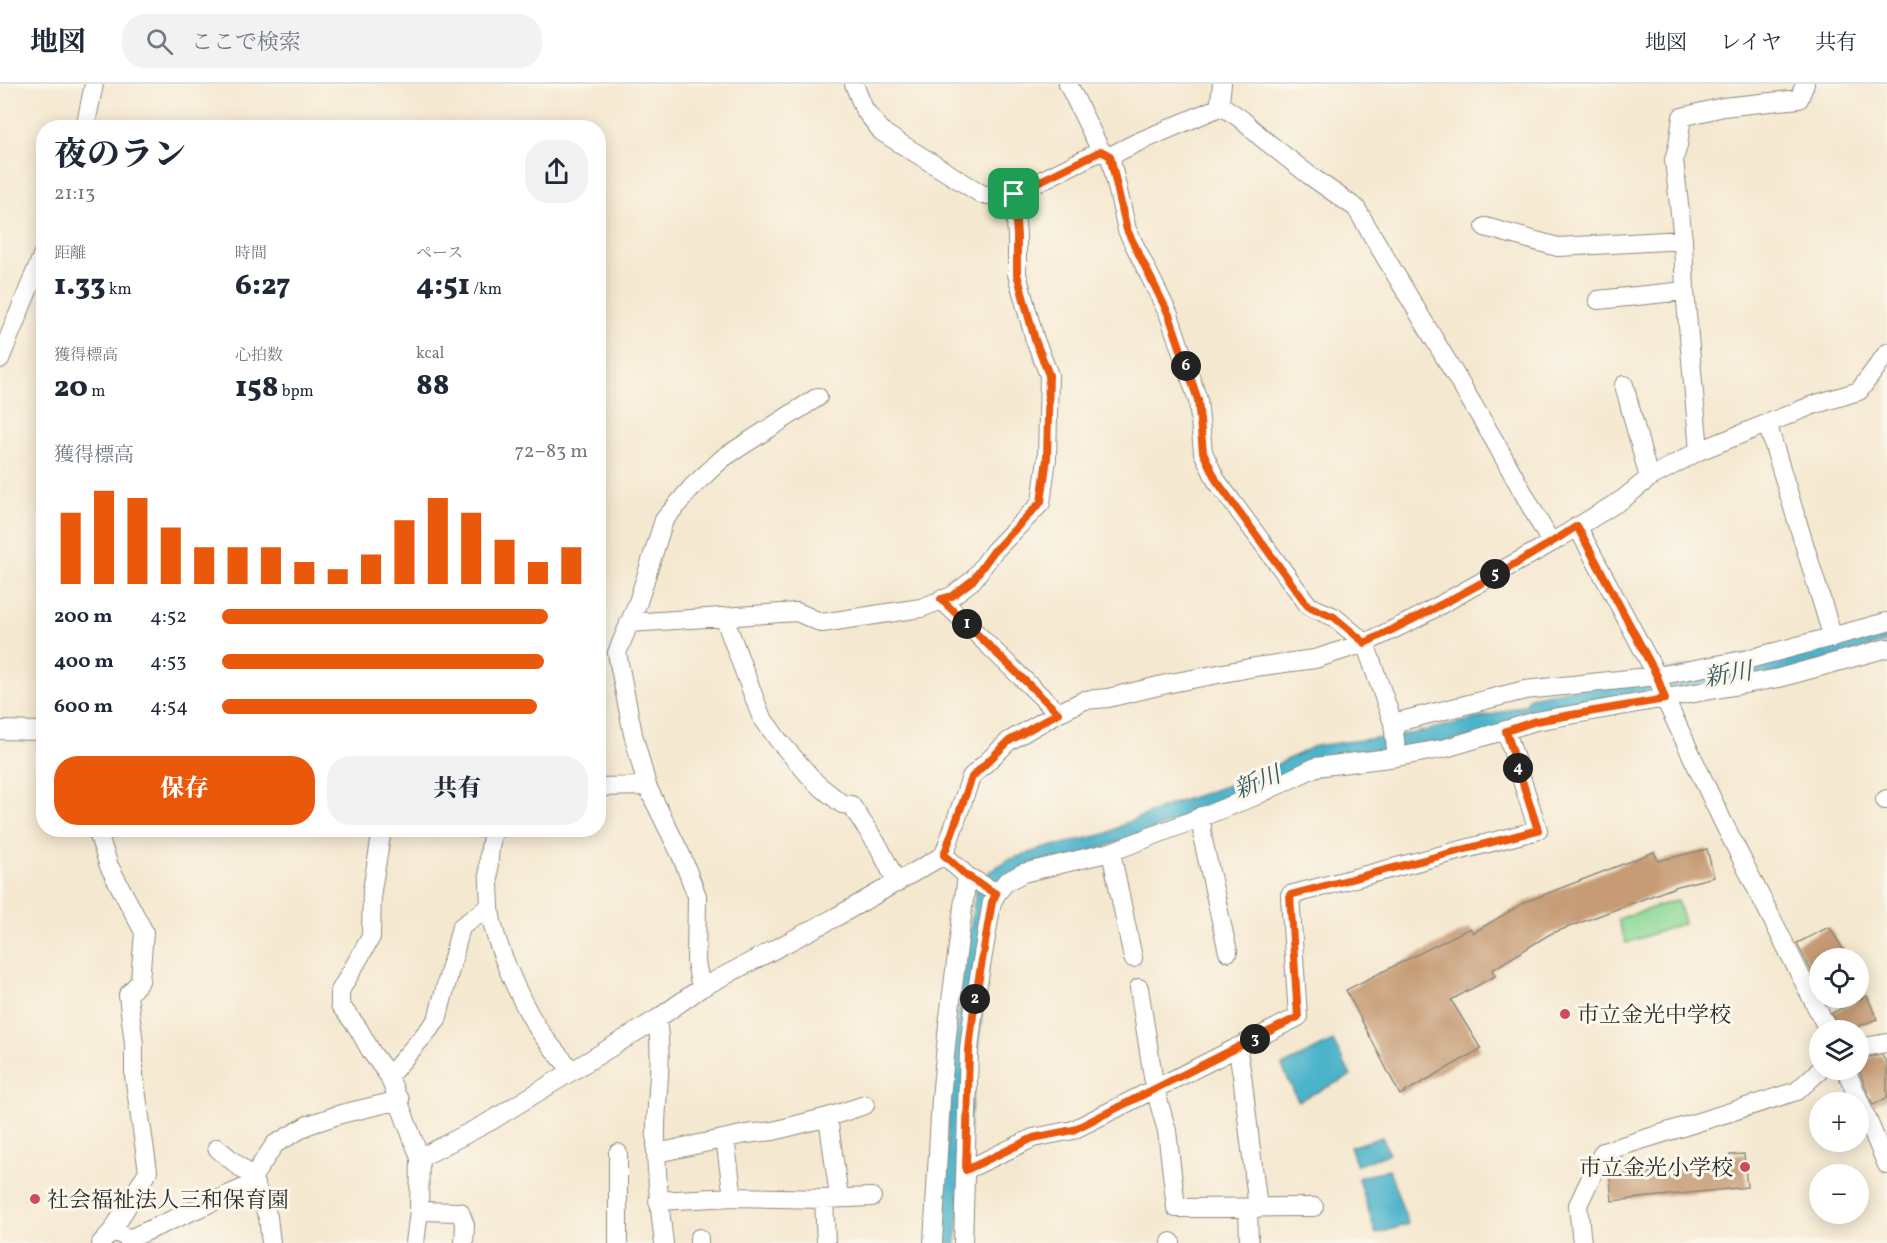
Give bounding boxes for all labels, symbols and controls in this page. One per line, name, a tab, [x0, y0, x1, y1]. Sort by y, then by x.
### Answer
search box	[122, 14, 542, 68]
text: 地図	[30, 24, 86, 63]
icon: search	[143, 25, 176, 58]
text: ここで検索	[191, 28, 301, 59]
text: 地図	[1645, 29, 1687, 58]
text: レイヤ	[1720, 29, 1782, 58]
text: 共有	[1815, 29, 1857, 58]
text: 夜のラン	[54, 134, 186, 180]
button: share	[525, 140, 588, 203]
pin	[988, 168, 1039, 219]
icon: arrive	[997, 177, 1030, 210]
text: 21:13	[54, 180, 95, 208]
text: 距離	[54, 243, 86, 265]
text: 時間	[235, 243, 267, 265]
text: ペース	[416, 243, 463, 265]
text: 1.33	[54, 265, 106, 307]
text: 6:27	[235, 265, 291, 307]
text: 4:51	[416, 265, 470, 307]
text: km	[106, 279, 132, 301]
text: /km	[470, 279, 502, 301]
text: kcal	[416, 343, 444, 365]
text: 獲得標高	[54, 345, 118, 367]
text: 心拍数	[235, 345, 283, 367]
pin: 6	[1171, 351, 1201, 381]
text: 6	[1182, 355, 1190, 377]
text: 88	[416, 365, 450, 407]
text: 20	[54, 367, 88, 409]
text: 158	[235, 367, 278, 409]
text: m	[88, 381, 105, 403]
text: bpm	[278, 381, 314, 403]
text: 72–83 m	[515, 438, 588, 466]
text: 獲得標高	[54, 442, 134, 470]
pin: 5	[1480, 559, 1510, 589]
text: 5	[1491, 563, 1499, 585]
text: 200 m	[54, 603, 112, 631]
text: 4:52	[150, 603, 187, 631]
pin: 1	[952, 609, 982, 639]
text: 1	[964, 613, 970, 635]
text: 400 m	[54, 648, 114, 676]
text: 4:53	[150, 648, 187, 676]
water label: 新川	[1702, 655, 1758, 697]
text: 600 m	[54, 693, 113, 721]
text: 4:54	[150, 693, 188, 721]
pin: 4	[1503, 753, 1533, 783]
button: 保存	[54, 756, 315, 825]
button: 共有	[327, 756, 588, 825]
text: 4	[1513, 757, 1523, 779]
water label: 新川	[1229, 758, 1289, 809]
map controls	[1809, 948, 1869, 1224]
button: locate	[1809, 948, 1869, 1008]
pin: 2	[960, 984, 990, 1014]
text: 2	[971, 988, 979, 1010]
place label: 市立金光中学校	[1577, 1001, 1731, 1032]
marker: 市立金光中学校	[1558, 1007, 1572, 1021]
button: layers	[1809, 1020, 1869, 1080]
pin: 3	[1240, 1024, 1270, 1054]
text: 3	[1251, 1028, 1259, 1050]
button: +	[1809, 1092, 1869, 1152]
place label: 市立金光小学校	[1579, 1154, 1733, 1185]
marker: 市立金光小学校	[1738, 1160, 1752, 1174]
button: −	[1809, 1164, 1869, 1224]
place label: 社会福祉法人三和保育園	[47, 1186, 289, 1217]
marker: 社会福祉法人三和保育園	[28, 1192, 42, 1206]

